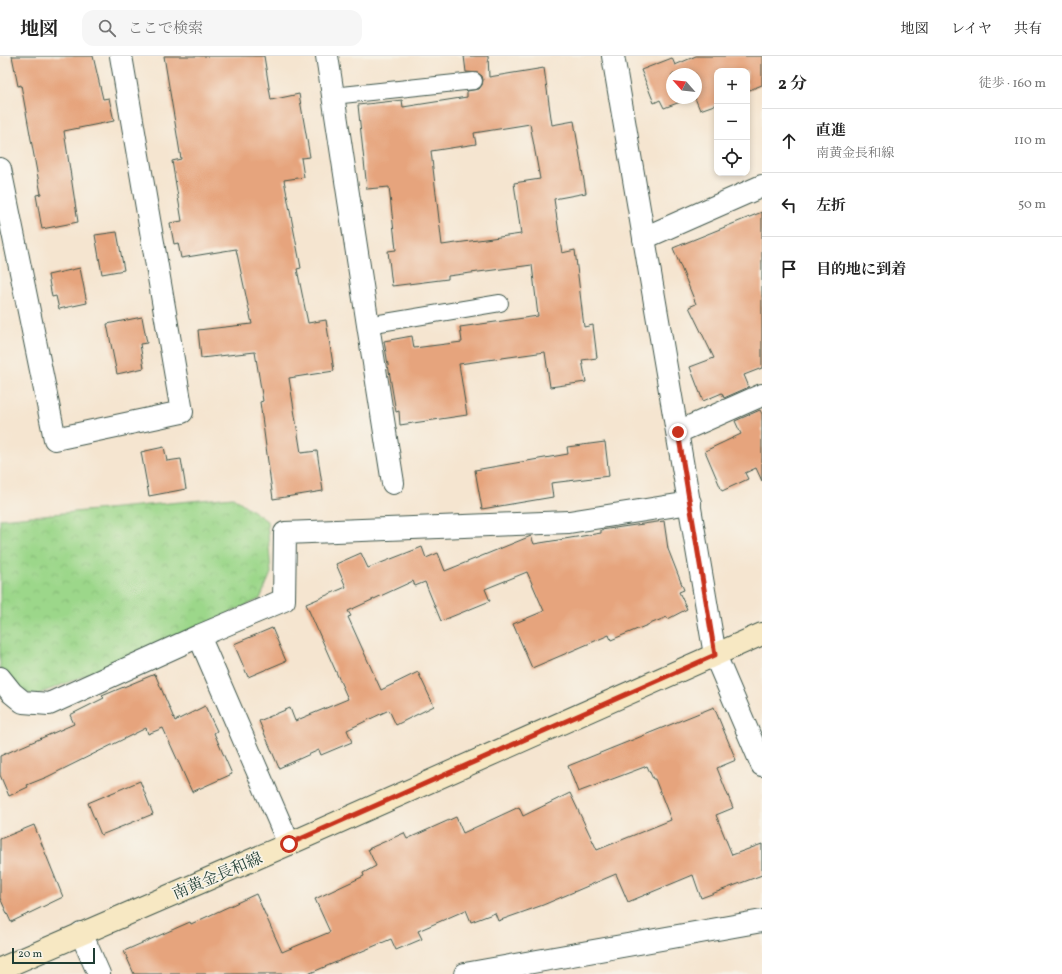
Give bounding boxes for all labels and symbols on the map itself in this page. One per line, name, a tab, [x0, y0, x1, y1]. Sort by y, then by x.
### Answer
north arrow	[666, 68, 702, 104]
route end	[669, 423, 687, 441]
route start	[280, 835, 298, 853]
street label: 南黄金長和線	[169, 848, 266, 906]
scale bar	[12, 946, 95, 965]

